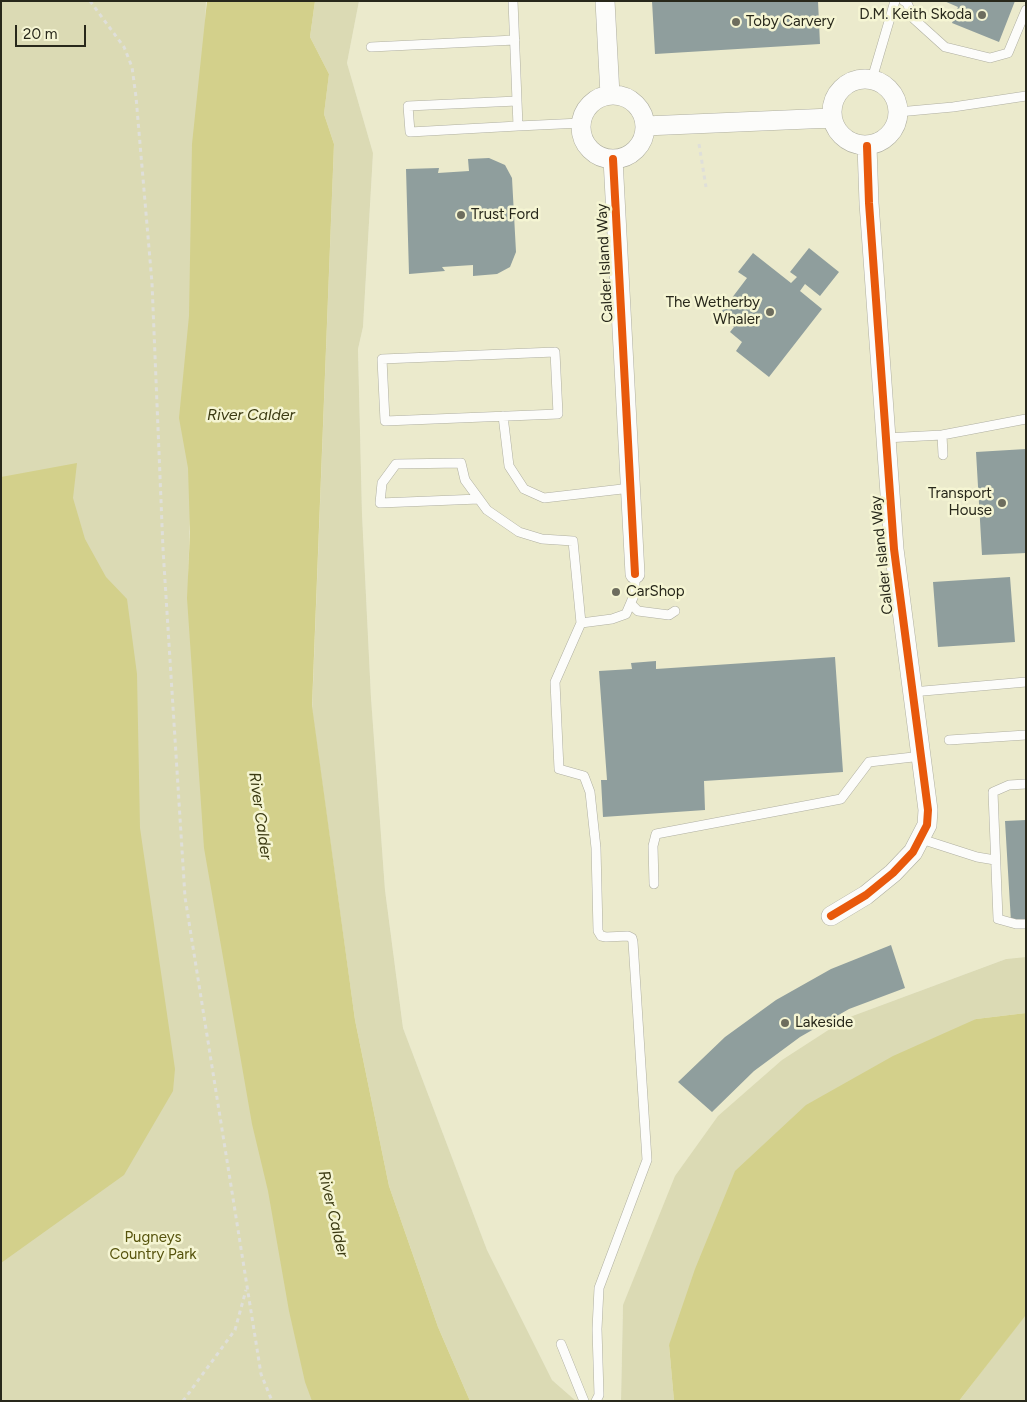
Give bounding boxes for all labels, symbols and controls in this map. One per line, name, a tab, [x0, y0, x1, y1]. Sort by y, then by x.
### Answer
place label: D.M. Keith Skoda	[859, 6, 972, 24]
marker: D.M. Keith Skoda	[976, 9, 988, 21]
place label: Toby Carvery	[746, 13, 835, 31]
scale bar	[18, 15, 89, 47]
marker: Toby Carvery	[730, 16, 742, 28]
text: 20 m	[23, 25, 57, 43]
street label: Calder Island Way	[593, 203, 617, 323]
place label: Trust Ford	[471, 206, 539, 224]
marker: Trust Ford	[455, 209, 467, 221]
place label: The Wetherby Whaler	[666, 294, 760, 329]
marker: The Wetherby Whaler	[764, 306, 776, 318]
water label: River Calder	[207, 405, 295, 425]
place label: Transport House	[928, 485, 992, 520]
street label: Calder Island Way	[867, 495, 897, 615]
marker: Transport House	[996, 497, 1008, 509]
place label: CarShop	[626, 583, 685, 601]
marker: CarShop	[610, 586, 622, 598]
water label: River Calder	[244, 771, 276, 861]
place label: Lakeside	[795, 1014, 853, 1032]
marker: Lakeside	[779, 1017, 791, 1029]
water label: River Calder	[314, 1169, 352, 1259]
park label: Pugneys Country Park	[109, 1229, 197, 1264]

